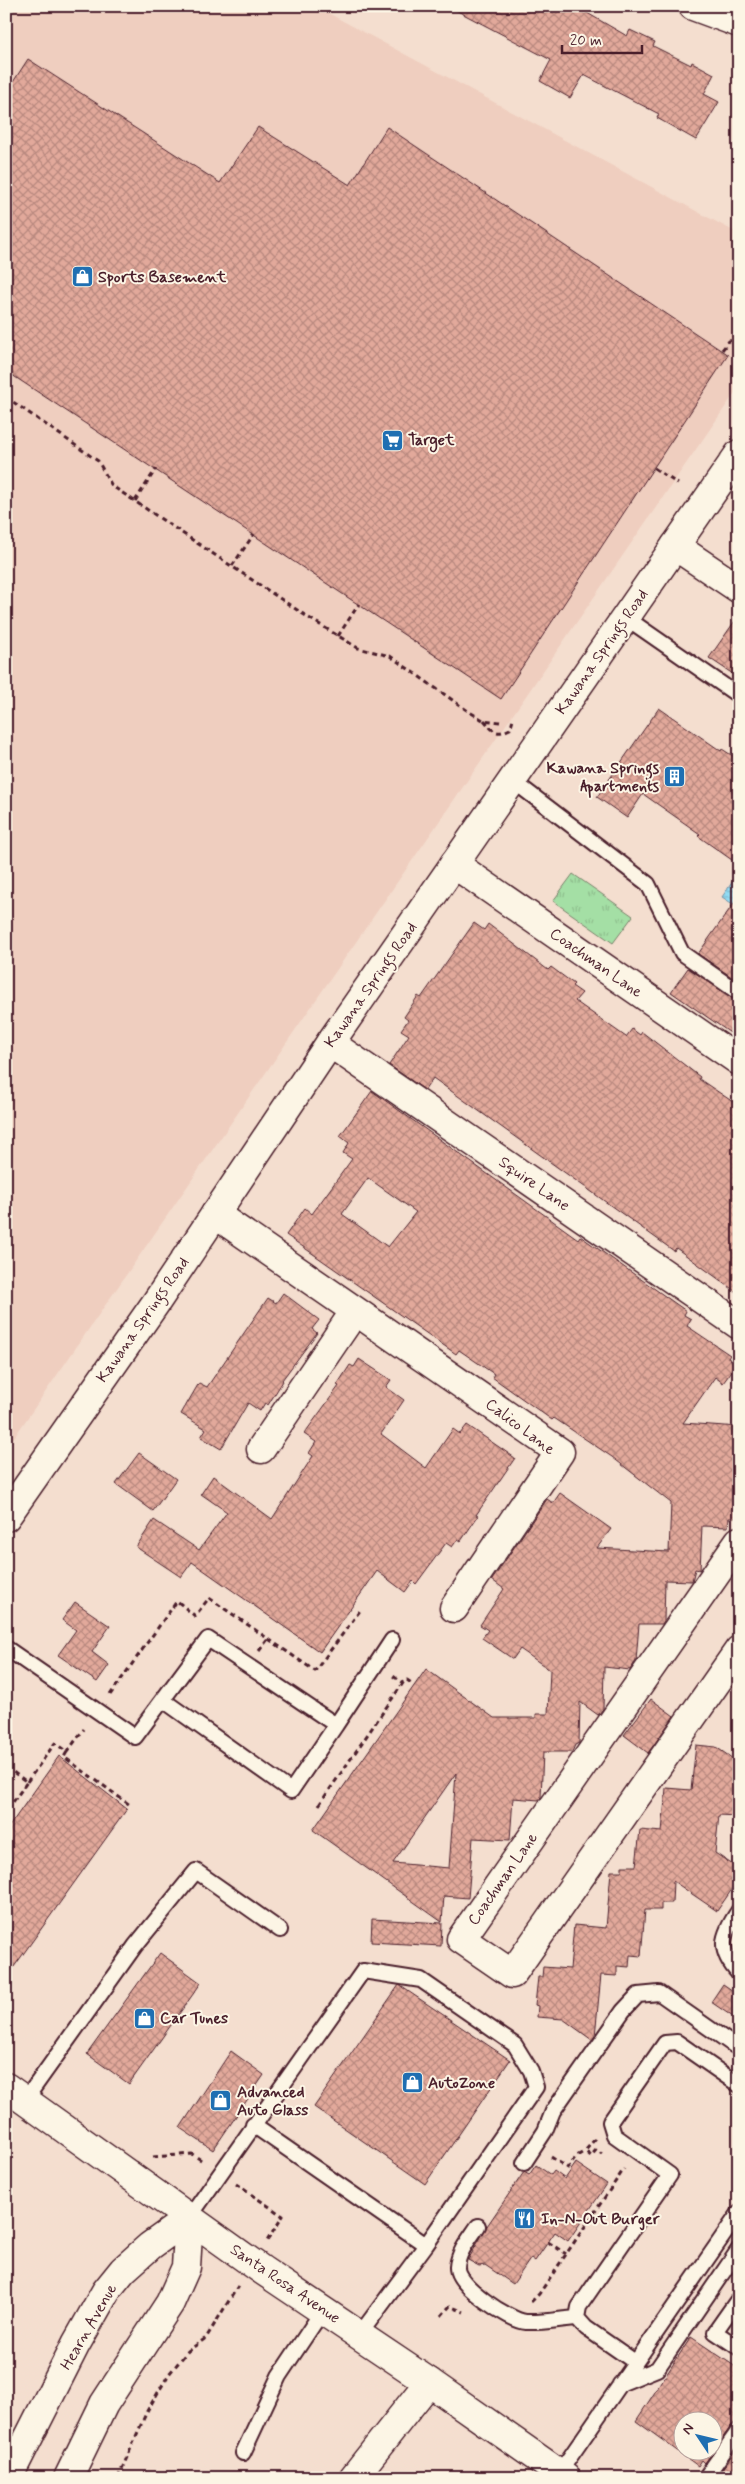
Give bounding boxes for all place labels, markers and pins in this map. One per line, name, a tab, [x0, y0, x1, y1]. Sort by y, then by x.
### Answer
shop icon: Sports Basement	[70, 265, 94, 289]
place label: Sports Basement	[98, 267, 227, 288]
supermarket icon: Target	[380, 428, 404, 452]
place label: Target	[408, 430, 455, 453]
place label: Kawana Springs Apartments	[547, 758, 660, 798]
building icon: Kawana Springs Apartments	[663, 765, 687, 789]
shop icon: Car Tunes	[132, 2006, 156, 2030]
place label: Car Tunes	[160, 2008, 228, 2029]
shop icon: AutoZone	[400, 2071, 424, 2095]
place label: AutoZone	[428, 2073, 495, 2094]
place label: Advanced Auto Glass	[237, 2082, 308, 2121]
shop icon: Advanced Auto Glass	[209, 2089, 233, 2113]
restaurant icon: In-N-Out Burger	[513, 2207, 537, 2231]
place label: In-N-Out Burger	[541, 2209, 660, 2231]

